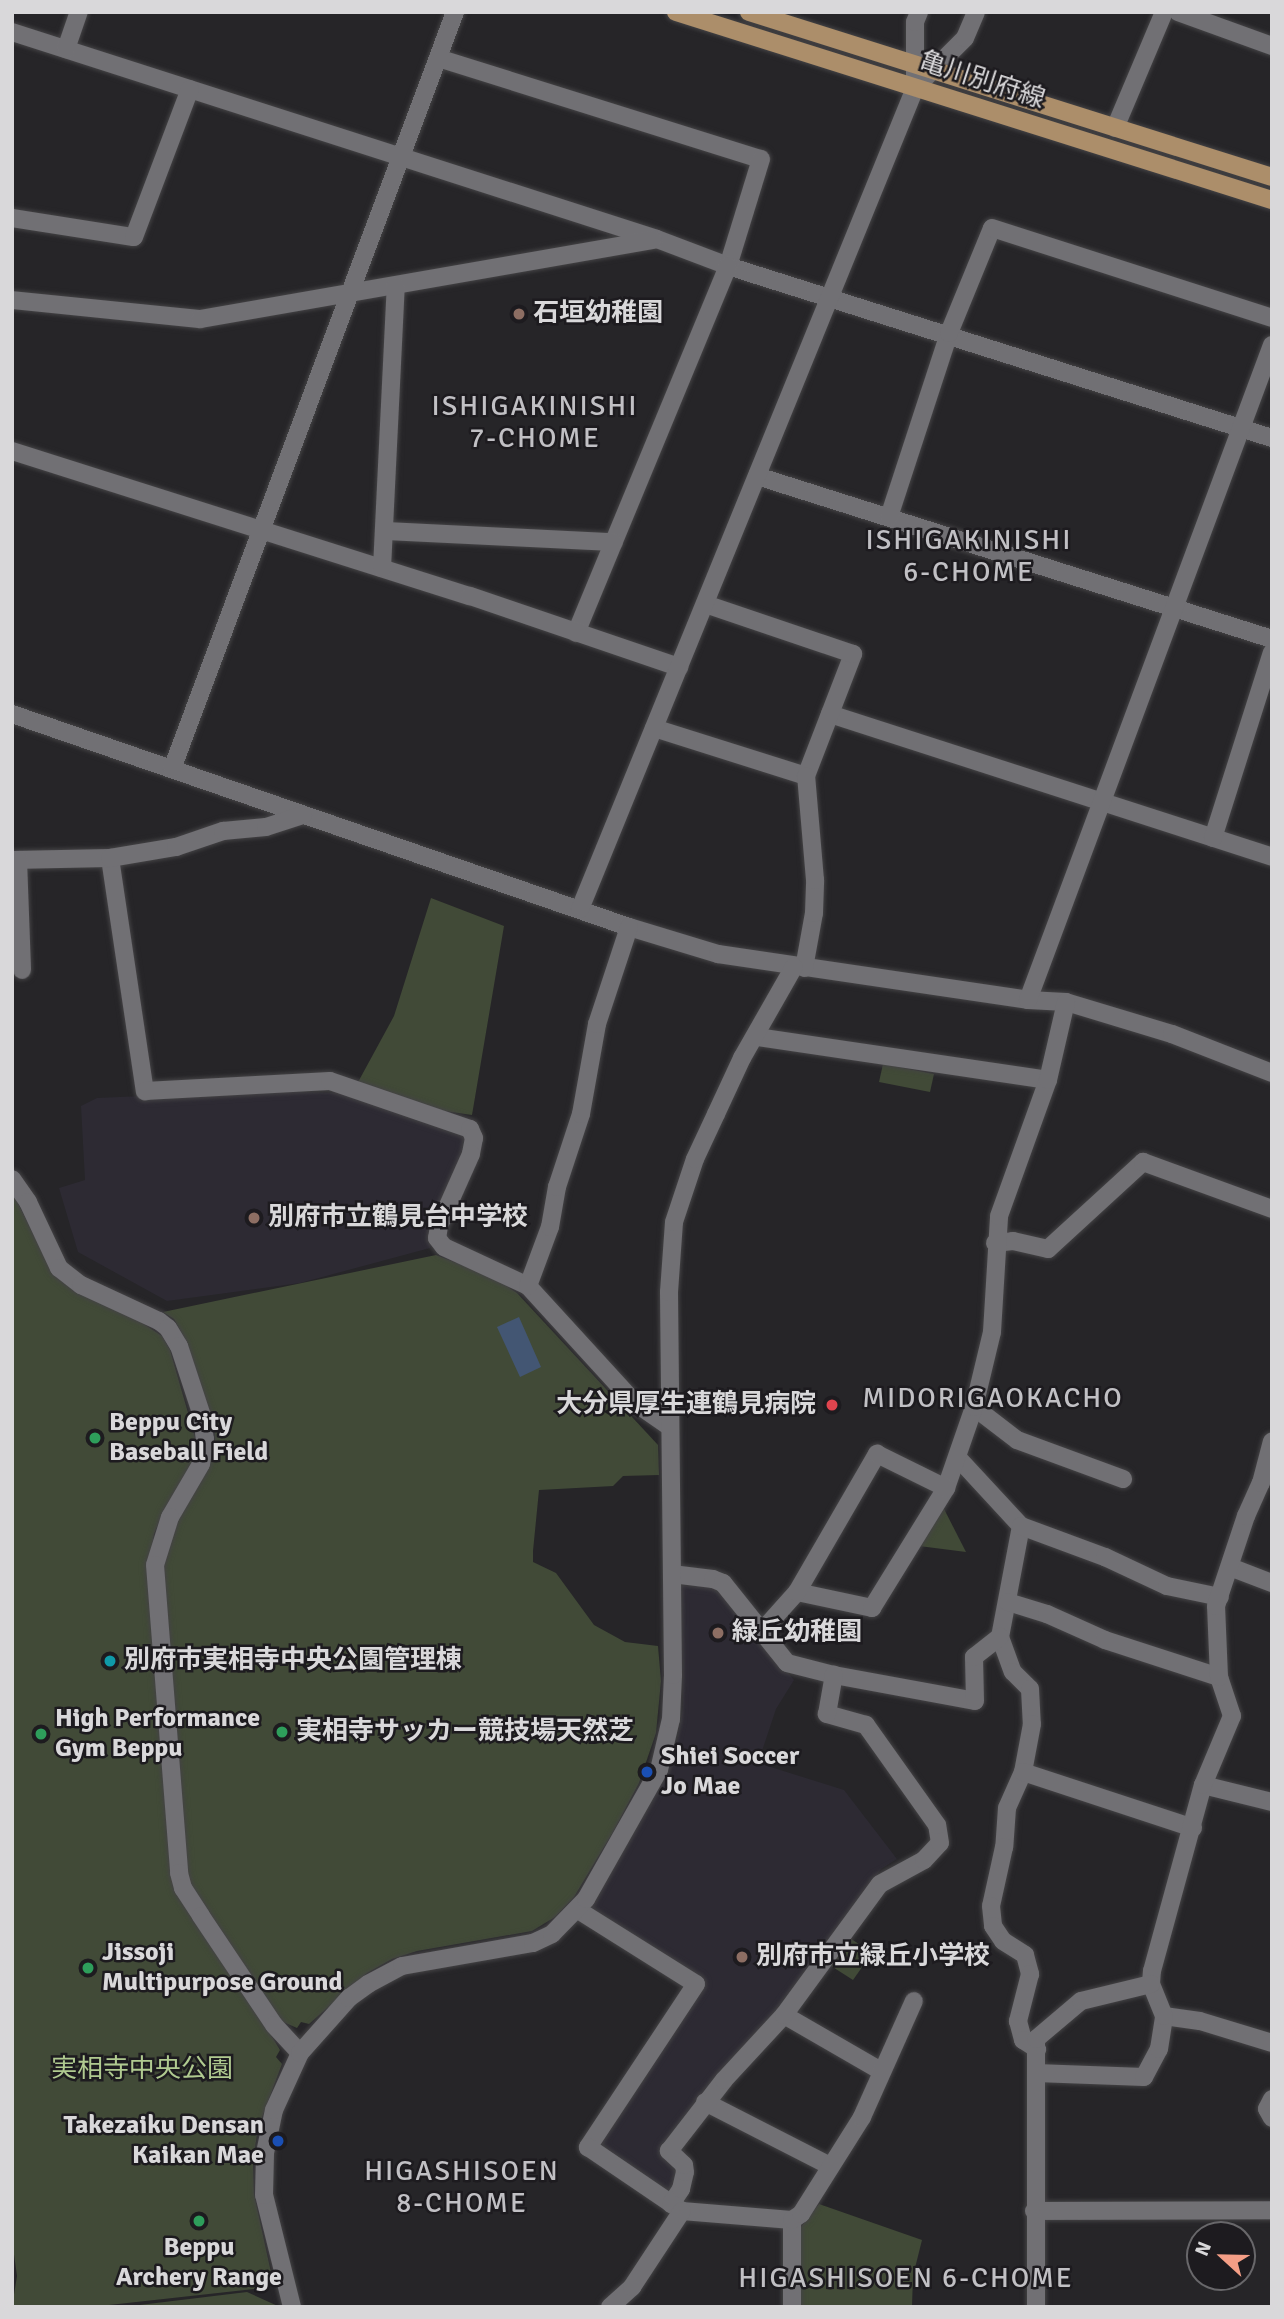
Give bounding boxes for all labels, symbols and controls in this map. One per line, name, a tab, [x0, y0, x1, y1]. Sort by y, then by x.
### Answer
street label: 亀川別府線	[915, 46, 1049, 116]
place label: 石垣幼稚園	[533, 298, 663, 330]
marker: 石垣幼稚園	[511, 306, 527, 322]
district label: ISHIGAKINISHI 7-CHOME	[433, 389, 637, 455]
district label: ISHIGAKINISHI 6-CHOME	[867, 523, 1071, 589]
place label: 別府市立鶴見台中学校	[268, 1202, 528, 1234]
marker: 別府市立鶴見台中学校	[246, 1210, 262, 1226]
district label: MIDORIGAOKACHO	[864, 1381, 1122, 1415]
place label: 大分県厚生連鶴見病院	[556, 1389, 816, 1421]
marker: 大分県厚生連鶴見病院	[822, 1395, 842, 1415]
place label: Beppu City Baseball Field	[109, 1407, 268, 1468]
marker: Beppu City Baseball Field	[87, 1430, 103, 1446]
place label: 緑丘幼稚園	[732, 1617, 862, 1649]
marker: 緑丘幼稚園	[710, 1625, 726, 1641]
place label: 別府市実相寺中央公園管理棟	[124, 1645, 462, 1677]
marker: 別府市実相寺中央公園管理棟	[102, 1653, 118, 1669]
place label: High Performance Gym Beppu	[55, 1703, 260, 1764]
place label: 実相寺サッカー競技場天然芝	[296, 1716, 634, 1748]
marker: 実相寺サッカー競技場天然芝	[274, 1724, 290, 1740]
marker: High Performance Gym Beppu	[33, 1726, 49, 1742]
place label: Shiei Soccer Jo Mae	[661, 1741, 799, 1802]
marker: Shiei Soccer Jo Mae	[639, 1764, 655, 1780]
place label: Jissoji Multipurpose Ground	[102, 1937, 343, 1998]
place label: 別府市立緑丘小学校	[756, 1941, 990, 1973]
marker: 別府市立緑丘小学校	[734, 1949, 750, 1965]
marker: Jissoji Multipurpose Ground	[80, 1960, 96, 1976]
park label: 実相寺中央公園	[51, 2054, 233, 2086]
place label: Takezaiku Densan Kaikan Mae	[64, 2110, 264, 2172]
marker: Takezaiku Densan Kaikan Mae	[270, 2133, 286, 2149]
district label: HIGASHISOEN 8-CHOME	[366, 2154, 558, 2220]
marker: Beppu Archery Range	[191, 2213, 207, 2229]
north arrow	[1186, 2221, 1256, 2291]
place label: Beppu Archery Range	[116, 2232, 282, 2294]
text: N	[1190, 2238, 1217, 2260]
district label: HIGASHISOEN 6-CHOME	[741, 2261, 1071, 2295]

